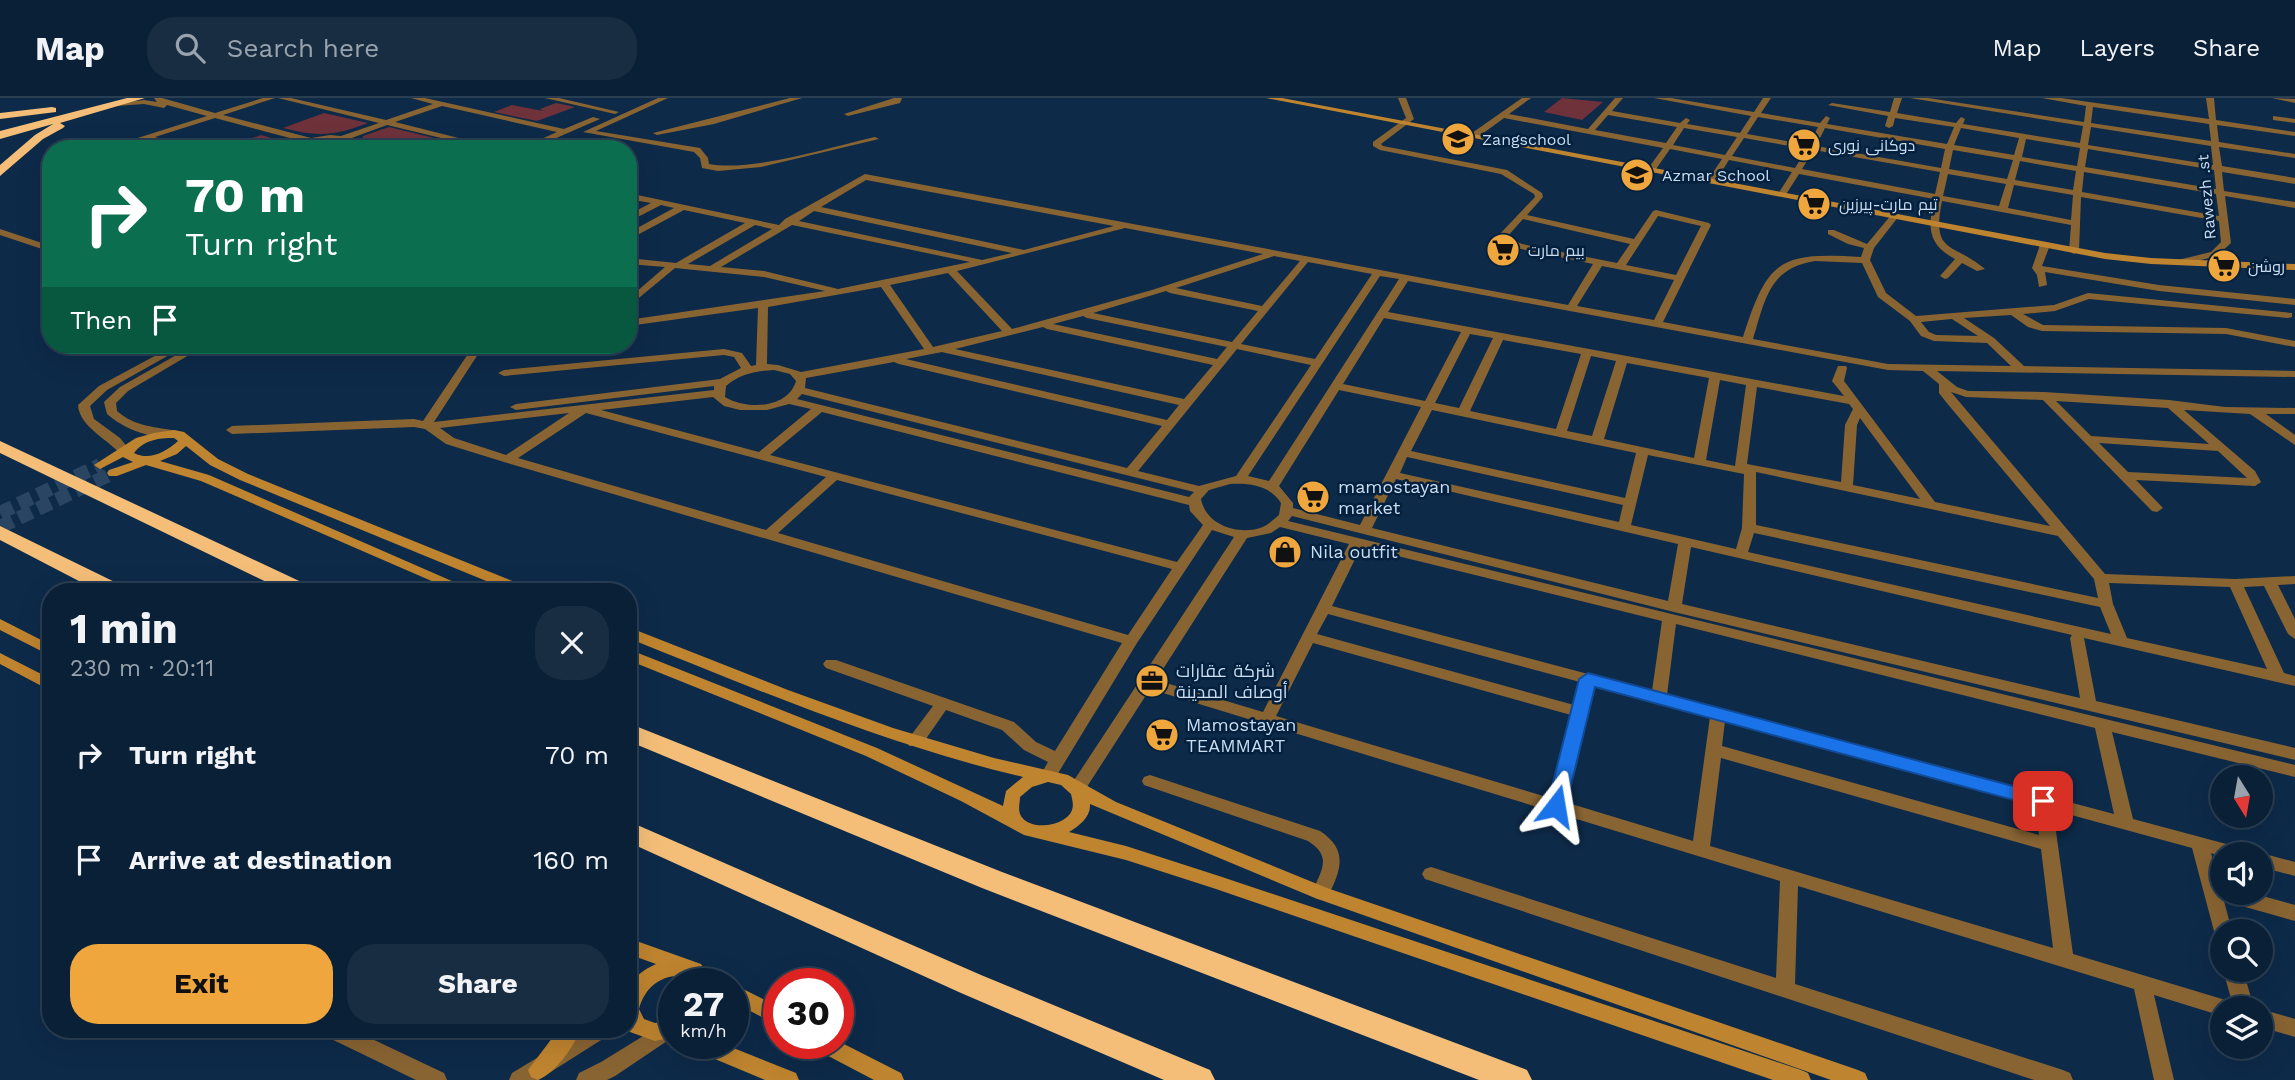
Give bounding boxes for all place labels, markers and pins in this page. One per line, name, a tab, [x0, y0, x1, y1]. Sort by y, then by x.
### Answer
school or university icon: Zangschool	[1439, 120, 1477, 158]
supermarket icon: دوکانی نوری	[1785, 126, 1823, 164]
place label: Zangschool	[1482, 130, 1571, 149]
place label: دوکانی نوری	[1828, 136, 1915, 156]
school or university icon: Azmar School	[1618, 156, 1656, 194]
place label: Azmar School	[1662, 166, 1770, 185]
supermarket icon: تیم مارت-پیرزین	[1795, 185, 1833, 223]
place label: تیم مارت-پیرزین	[1839, 195, 1938, 216]
supermarket icon: بیم مارت	[1484, 231, 1522, 269]
place label: بیم مارت	[1528, 241, 1585, 262]
supermarket icon: روشن	[2205, 247, 2243, 285]
place label: روشن	[2248, 257, 2285, 277]
place label: mamostayan market	[1338, 476, 1450, 518]
supermarket icon: mamostayan market	[1294, 478, 1332, 516]
shop icon: Nila outfit	[1266, 533, 1304, 571]
place label: Nila outfit	[1310, 541, 1398, 562]
place label: شركة عقارات أوصاف المدينة	[1176, 660, 1288, 703]
office icon: شركة عقارات أوصاف المدينة	[1133, 662, 1171, 700]
place label: Mamostayan TEAMMART	[1186, 714, 1296, 756]
supermarket icon: Mamostayan TEAMMART	[1143, 716, 1181, 754]
pin	[2013, 771, 2073, 831]

